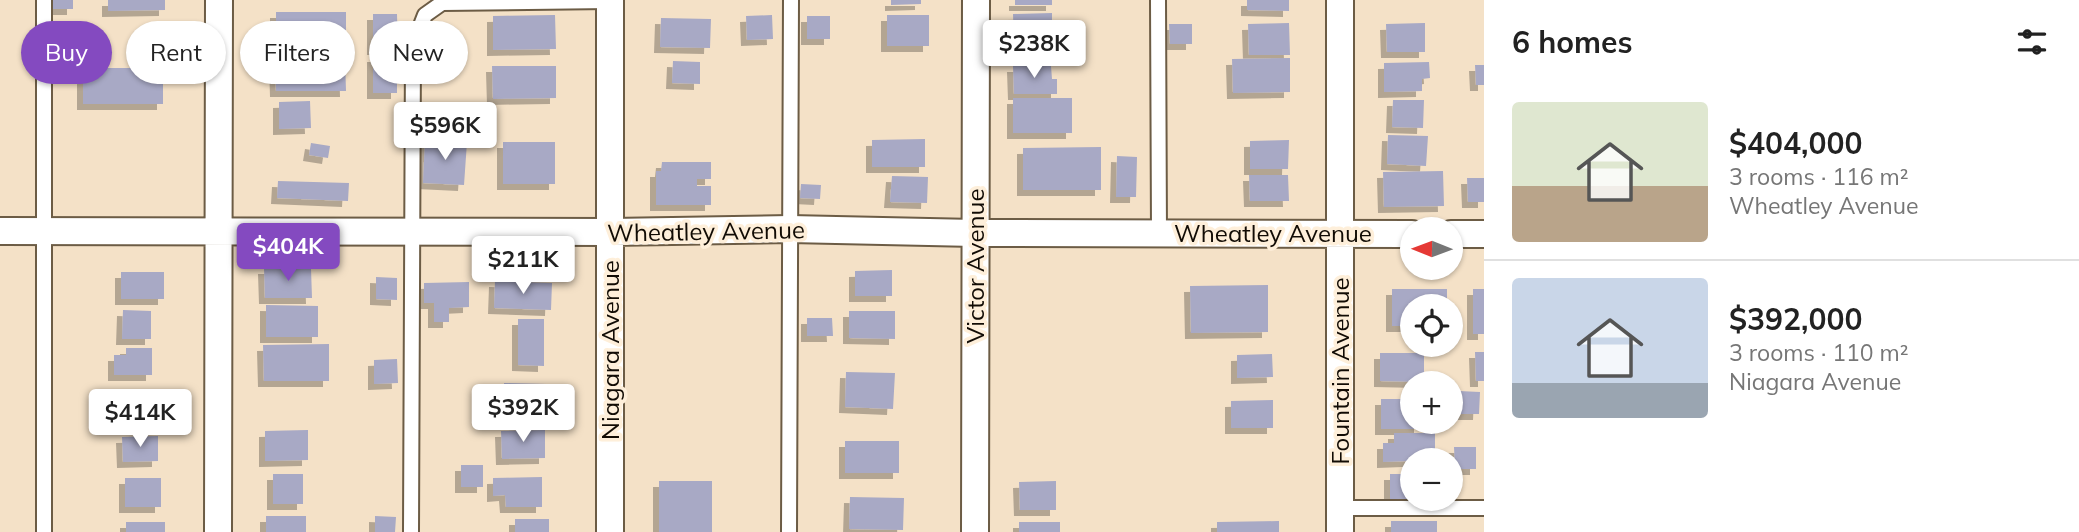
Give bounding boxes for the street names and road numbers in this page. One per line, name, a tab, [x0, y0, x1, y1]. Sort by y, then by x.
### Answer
street label: Victor Avenue	[960, 189, 990, 343]
street label: Wheatley Avenue	[607, 214, 805, 248]
street label: Wheatley Avenue	[1174, 218, 1372, 248]
street label: Niagara Avenue	[595, 260, 625, 440]
street label: Fountain Avenue	[1325, 277, 1355, 465]

